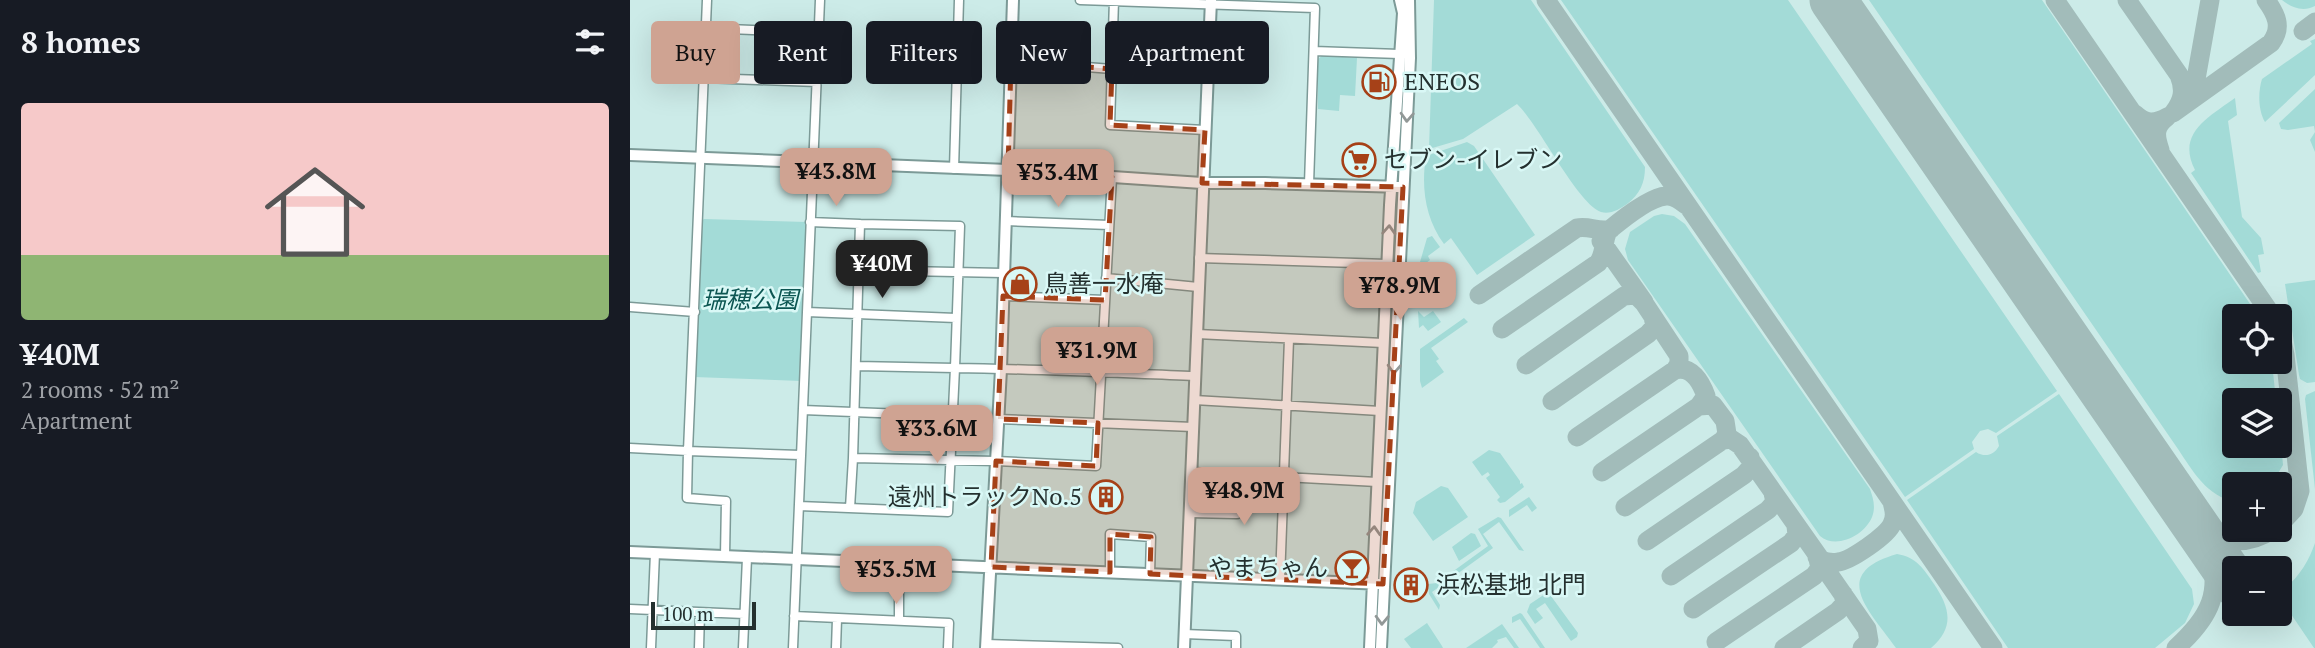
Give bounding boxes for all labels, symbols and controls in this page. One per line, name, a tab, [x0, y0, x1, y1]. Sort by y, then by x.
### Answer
chip: Buy	[651, 21, 740, 84]
chip: Rent	[754, 21, 852, 84]
chip: Filters	[866, 21, 982, 84]
chip: New	[996, 21, 1091, 84]
chip: Apartment	[1105, 21, 1269, 84]
text: 8 homes	[21, 22, 140, 62]
icon: filters	[571, 23, 609, 61]
fuel station icon: ENEOS	[1360, 63, 1398, 101]
place label: ENEOS	[1404, 65, 1480, 97]
one-way arrow	[1399, 112, 1414, 123]
supermarket icon: セブン-イレブン	[1340, 141, 1378, 179]
place label: セブン-イレブン	[1384, 143, 1562, 175]
pin: ¥43.8M	[779, 148, 893, 208]
icon: home	[252, 149, 378, 275]
pin: ¥53.4M	[1001, 150, 1115, 209]
text: ¥43.8M	[796, 155, 876, 186]
text: ¥53.4M	[1018, 156, 1098, 187]
one-way arrow	[1381, 224, 1396, 235]
pin: ¥40M	[841, 240, 923, 300]
text: ¥40M	[852, 247, 912, 278]
pin: ¥78.9M	[1343, 262, 1457, 322]
shop icon: 鳥善一水庵	[1001, 265, 1039, 303]
place label: 鳥善一水庵	[1044, 267, 1164, 299]
text: ¥78.9M	[1360, 269, 1440, 300]
park label: 瑞穂公園	[702, 283, 801, 315]
map controls	[2222, 304, 2292, 626]
button: locate	[2222, 304, 2292, 374]
pin: ¥31.9M	[1040, 328, 1154, 387]
text: ¥40M	[21, 334, 100, 374]
text: ¥31.9M	[1057, 334, 1137, 365]
one-way arrow	[1387, 364, 1402, 375]
text: 2 rooms · 52 m²	[21, 374, 180, 405]
button: layers	[2222, 388, 2292, 458]
text: Apartment	[21, 405, 132, 436]
pin: ¥33.6M	[880, 406, 994, 465]
text: ¥33.6M	[897, 412, 977, 443]
pin: ¥48.9M	[1187, 468, 1301, 527]
button: +	[2222, 472, 2292, 542]
text: ¥48.9M	[1204, 474, 1284, 505]
building icon: 遠州トラックNo.5	[1087, 478, 1125, 516]
place label: 遠州トラックNo.5	[888, 480, 1082, 512]
one-way arrow	[1367, 525, 1382, 536]
pin: ¥53.5M	[839, 546, 953, 606]
bar icon: やまちゃん	[1333, 549, 1371, 587]
place label: やまちゃん	[1208, 551, 1328, 583]
text: ¥53.5M	[856, 553, 936, 584]
button: −	[2222, 556, 2292, 626]
building icon: 浜松基地 北門	[1392, 566, 1430, 604]
place label: 浜松基地 北門	[1436, 568, 1586, 600]
scale bar	[651, 599, 756, 631]
text: 100 m	[662, 601, 713, 626]
one-way arrow	[1374, 615, 1389, 626]

